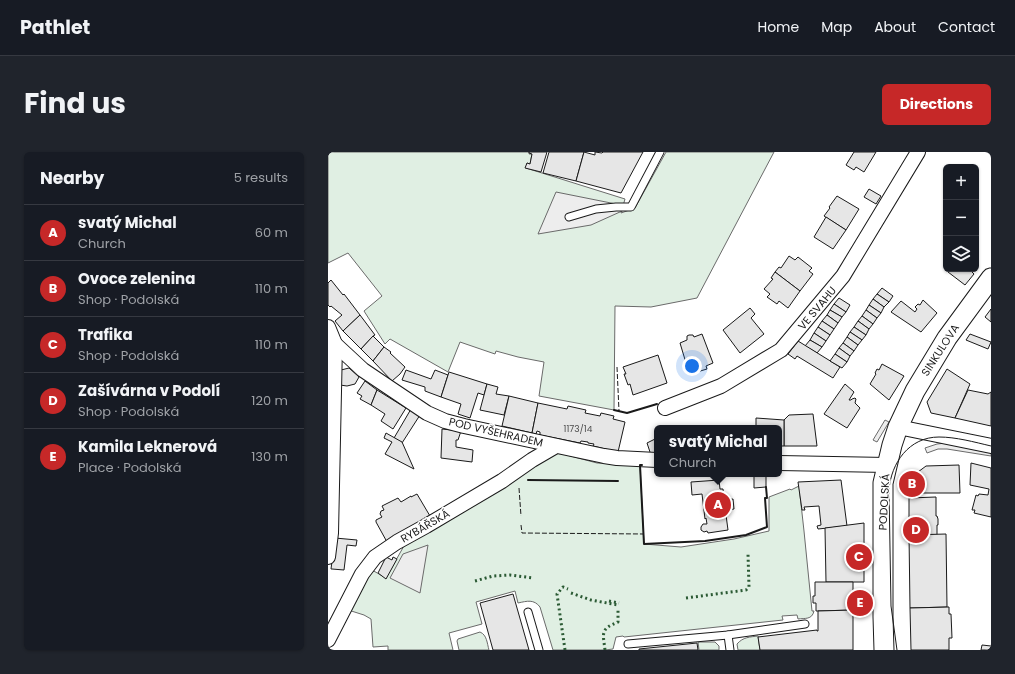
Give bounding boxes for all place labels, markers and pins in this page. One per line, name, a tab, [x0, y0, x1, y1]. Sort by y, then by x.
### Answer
pin: B	[899, 469, 925, 499]
pin: A	[705, 490, 731, 520]
pin: D	[903, 515, 929, 545]
pin: C	[846, 542, 872, 572]
pin: E	[847, 588, 873, 618]

